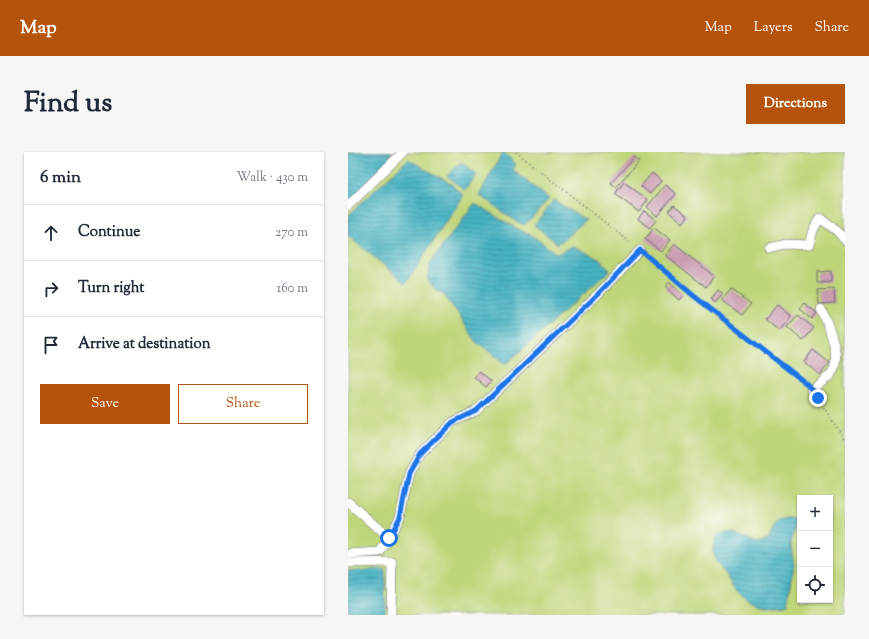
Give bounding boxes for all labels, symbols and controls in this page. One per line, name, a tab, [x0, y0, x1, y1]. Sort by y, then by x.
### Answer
text: Map	[20, 15, 57, 42]
text: Map	[705, 18, 732, 38]
text: Layers	[754, 18, 792, 38]
text: Share	[814, 18, 849, 38]
text: Find us	[24, 84, 112, 124]
button: Directions	[746, 84, 845, 124]
text: 6 min	[40, 166, 81, 190]
text: Walk · 430 m	[237, 169, 308, 187]
icon: ahead	[40, 222, 62, 244]
text: Continue	[78, 222, 140, 243]
text: 270 m	[275, 224, 308, 242]
icon: right	[40, 278, 62, 300]
text: Turn right	[78, 278, 144, 299]
text: 160 m	[277, 280, 308, 298]
icon: arrive	[40, 334, 62, 356]
text: Arrive at destination	[78, 334, 211, 355]
button: Save	[40, 384, 170, 424]
button: Share	[178, 384, 308, 424]
route end	[809, 389, 827, 407]
map controls	[797, 495, 833, 603]
button: +	[797, 495, 833, 531]
route start	[380, 529, 398, 547]
button: −	[797, 531, 833, 567]
button: locate	[797, 567, 833, 603]

